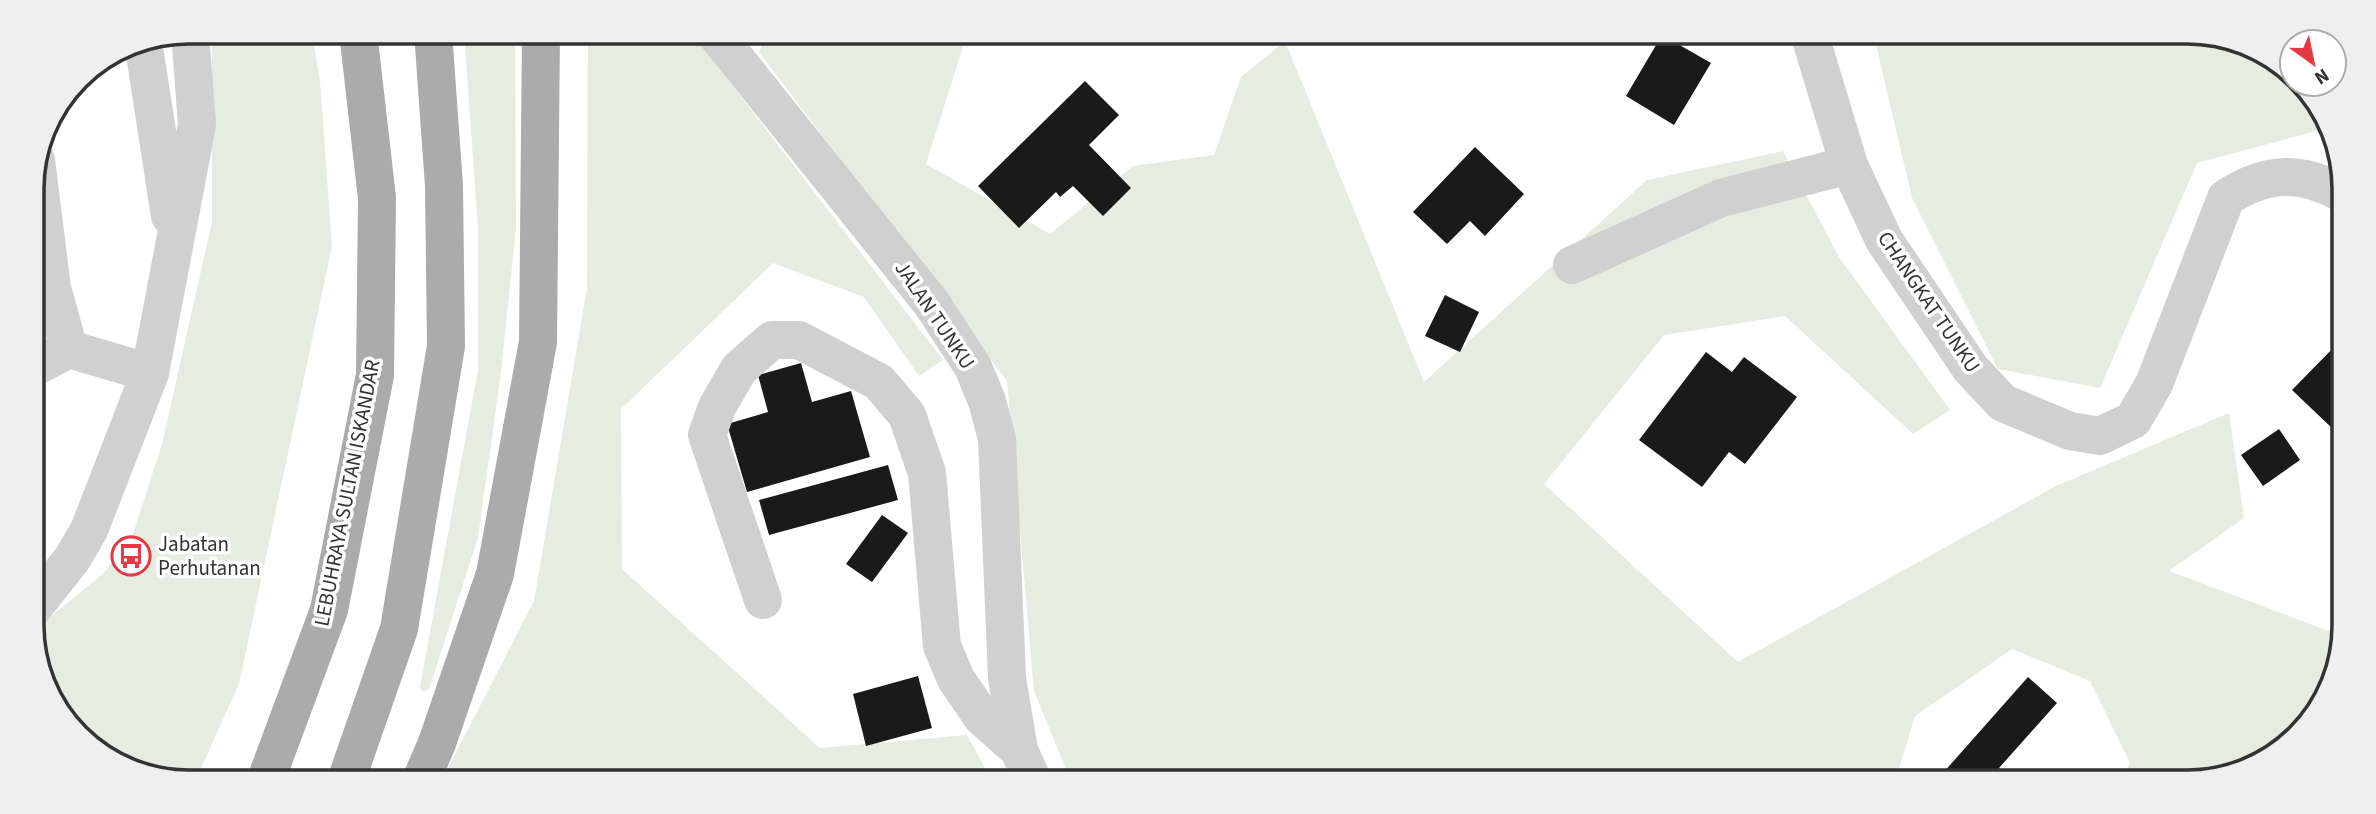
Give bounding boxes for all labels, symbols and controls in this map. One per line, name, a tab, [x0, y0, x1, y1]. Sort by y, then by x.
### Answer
north arrow	[2278, 28, 2348, 98]
text: N	[2309, 61, 2334, 91]
street label: CHANGKAT TUNKU	[1870, 225, 1988, 379]
street label: JALAN TUNKU	[888, 255, 982, 375]
street label: LEBUHRAYA SULTAN ISKANDAR	[306, 357, 388, 629]
place label: Jabatan Perhutanan	[158, 529, 261, 583]
bus stop icon: Jabatan Perhutanan	[110, 535, 152, 577]

